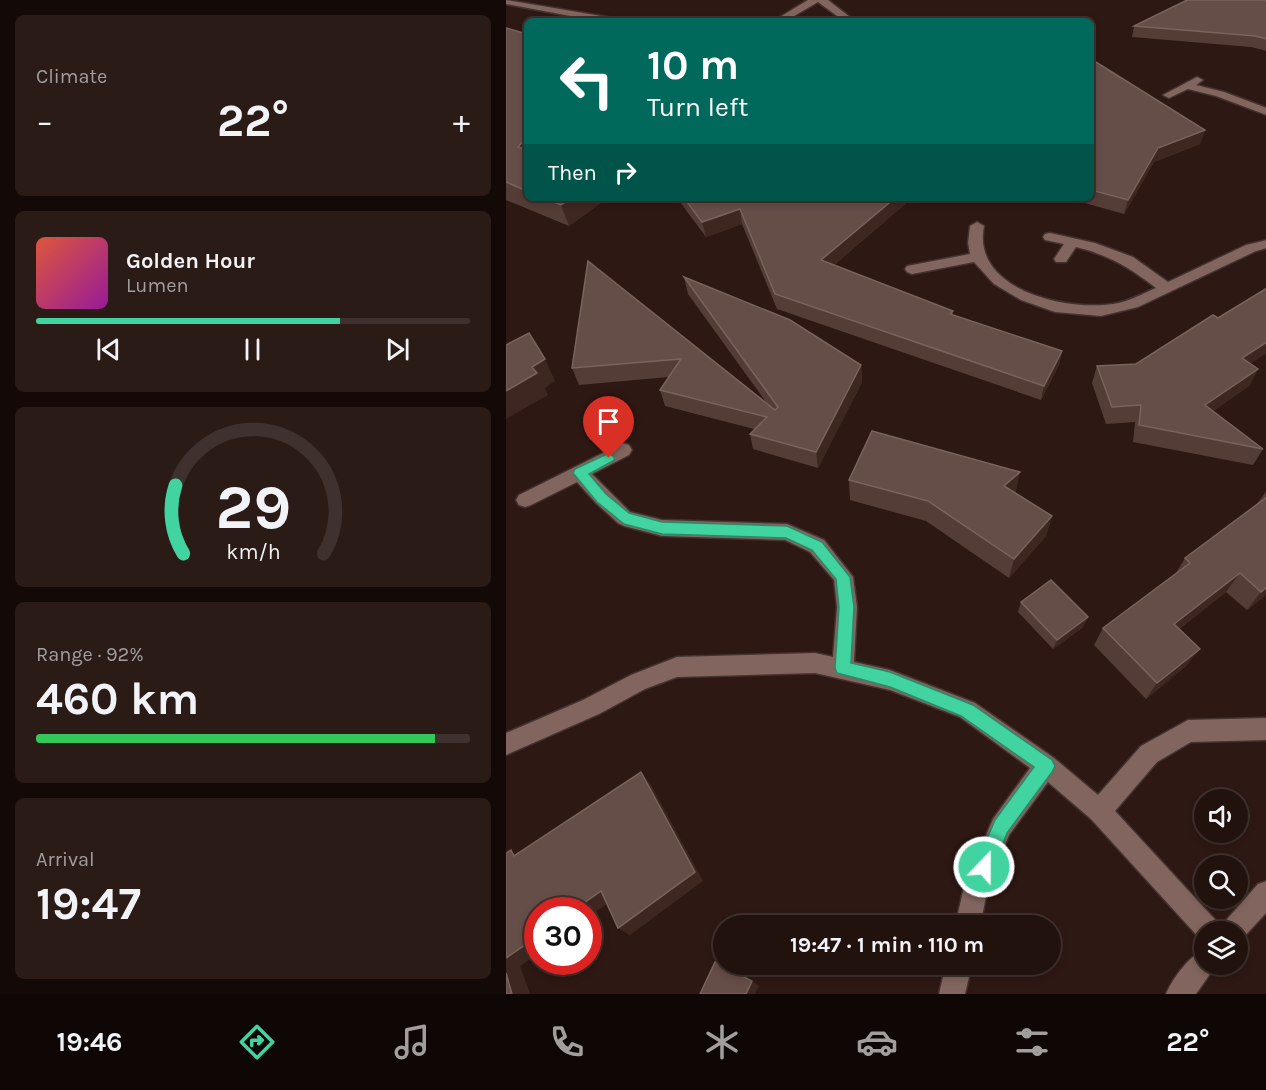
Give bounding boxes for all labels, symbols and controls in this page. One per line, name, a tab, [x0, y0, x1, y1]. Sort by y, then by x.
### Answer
text: 10 m	[647, 40, 739, 90]
icon: left	[548, 42, 626, 120]
text: Climate	[36, 65, 107, 88]
text: Turn left	[647, 91, 748, 123]
text: 22°	[217, 95, 289, 147]
text: −	[36, 102, 53, 140]
text: +	[453, 102, 470, 140]
icon: right	[609, 156, 642, 189]
text: Then	[548, 160, 597, 186]
text: Golden Hour	[126, 248, 255, 274]
text: Lumen	[126, 274, 189, 297]
icon: previous	[92, 333, 125, 366]
icon: pause	[236, 333, 269, 366]
icon: next	[381, 333, 414, 366]
pin	[583, 396, 634, 458]
icon: arrive	[592, 405, 625, 438]
text: 29	[215, 471, 291, 544]
text: km/h	[226, 539, 280, 564]
text: Range · 92%	[36, 643, 144, 666]
text: 460 km	[36, 673, 199, 725]
map controls	[1194, 789, 1248, 975]
button: sound	[1194, 789, 1248, 843]
position arrow	[952, 835, 1016, 899]
text: Arrival	[36, 848, 95, 871]
button: search	[1194, 855, 1248, 909]
text: 19:47	[36, 878, 141, 930]
speed limit sign: 30	[524, 897, 602, 975]
button: layers	[1194, 921, 1248, 975]
text: 19:47 · 1 min · 110 m	[790, 932, 984, 958]
icon: directions	[236, 1021, 278, 1063]
icon: music	[391, 1021, 433, 1063]
icon: phone	[546, 1021, 588, 1063]
icon: climate	[701, 1021, 743, 1063]
icon: car	[856, 1021, 898, 1063]
icon: filters	[1011, 1021, 1053, 1063]
text: 19:46	[57, 1026, 122, 1058]
text: 22°	[1166, 1026, 1209, 1058]

